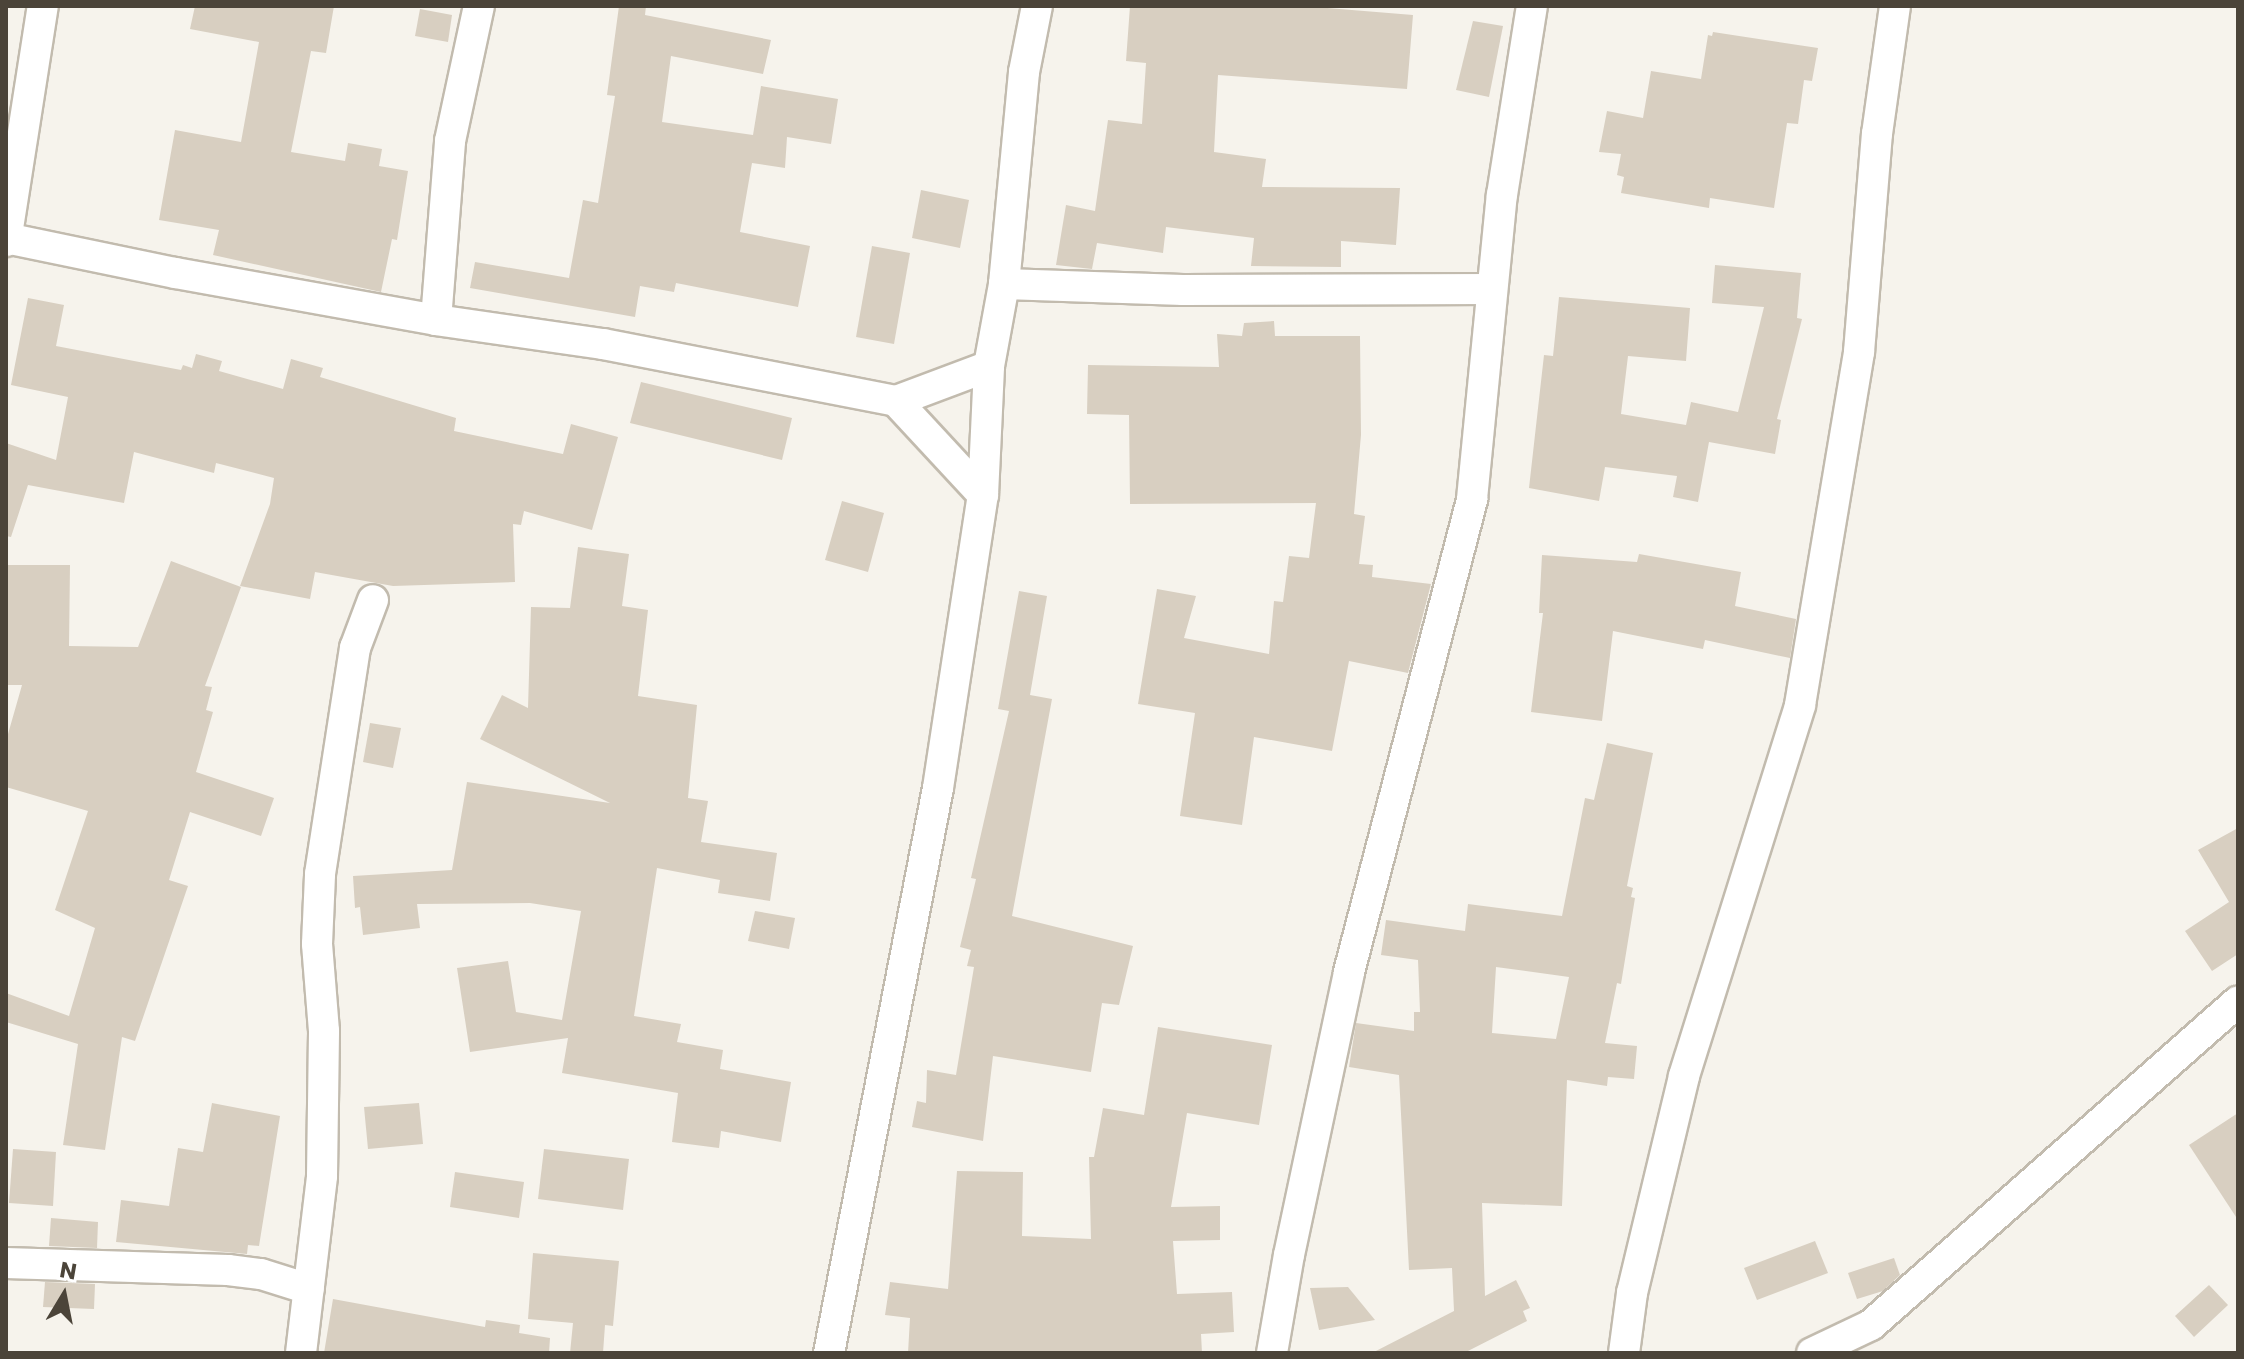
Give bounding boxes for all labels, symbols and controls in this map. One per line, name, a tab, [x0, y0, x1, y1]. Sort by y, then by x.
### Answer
text: N	[57, 1254, 79, 1288]
north arrow	[24, 1255, 104, 1335]

